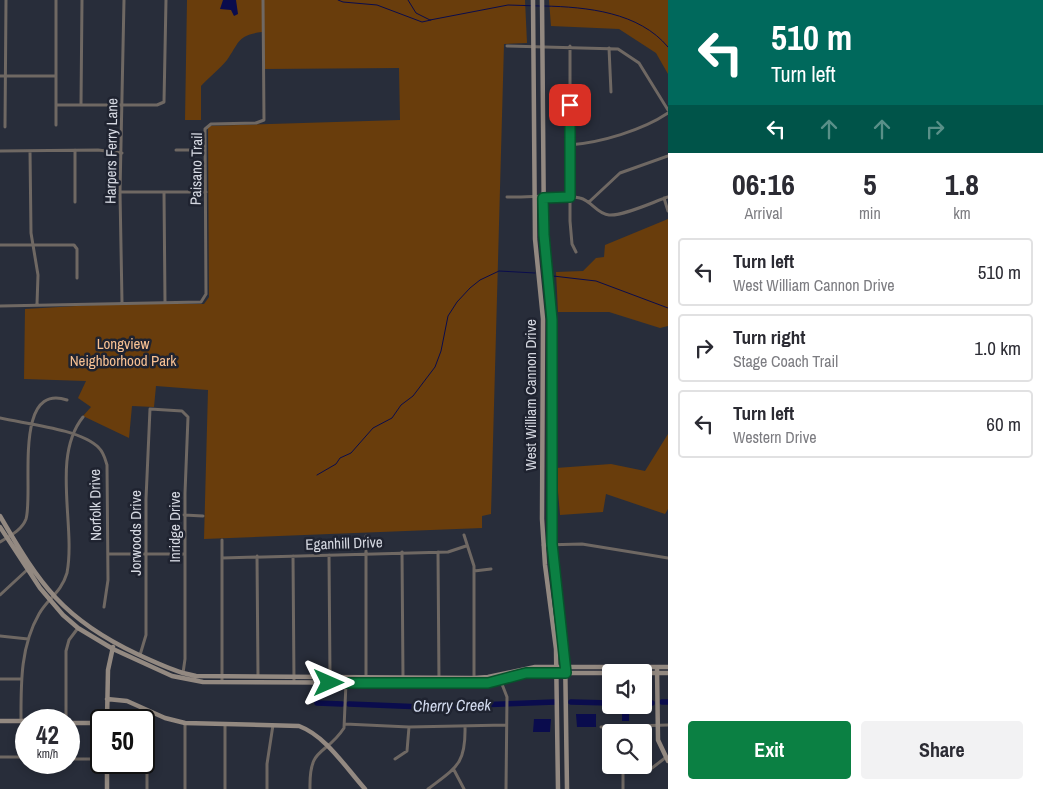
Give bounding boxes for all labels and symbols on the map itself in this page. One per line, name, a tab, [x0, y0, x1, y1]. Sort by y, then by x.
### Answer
pin	[549, 84, 591, 126]
street label: Harpers Ferry Lane	[100, 98, 122, 204]
street label: Paisano Trail	[185, 133, 207, 205]
street label: West William Cannon Drive	[520, 319, 541, 471]
park label: Longview Neighborhood Park	[70, 333, 177, 371]
street label: Norfolk Drive	[84, 469, 106, 541]
street label: Jorwoods Drive	[125, 490, 146, 576]
street label: Inridge Drive	[164, 491, 185, 563]
street label: Eganhill Drive	[305, 531, 383, 555]
position arrow	[302, 656, 354, 708]
water label: Cherry Creek	[413, 693, 492, 717]
speed limit sign: 50	[90, 709, 155, 774]

